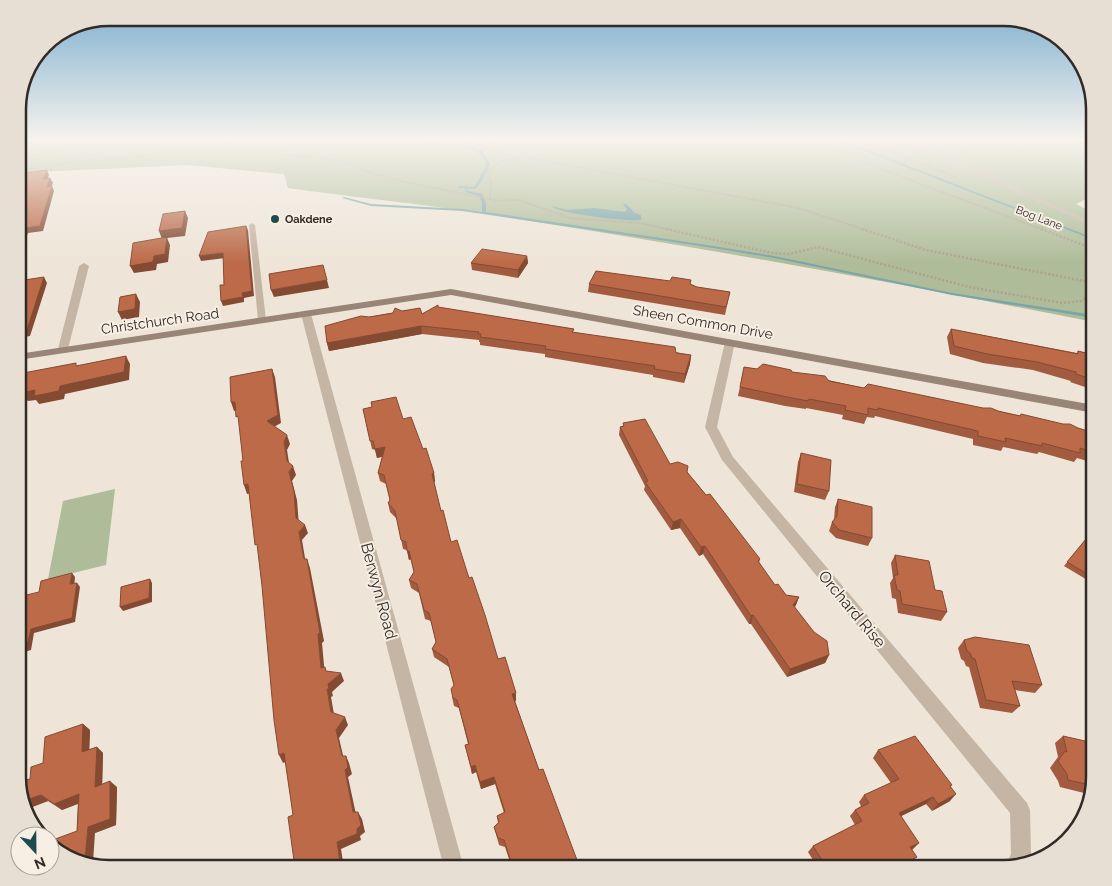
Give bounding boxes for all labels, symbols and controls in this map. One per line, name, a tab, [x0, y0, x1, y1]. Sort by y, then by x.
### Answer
street label: Bog Lane	[1014, 203, 1065, 233]
marker: Oakdene	[269, 213, 281, 225]
place label: Oakdene	[285, 213, 333, 226]
street label: Sheen Common Drive	[632, 302, 774, 342]
street label: Christchurch Road	[100, 305, 220, 337]
street label: Berwyn Road	[357, 541, 401, 641]
street label: Orchard Rise	[814, 567, 890, 651]
north arrow	[10, 826, 60, 876]
text: N	[32, 854, 48, 872]

